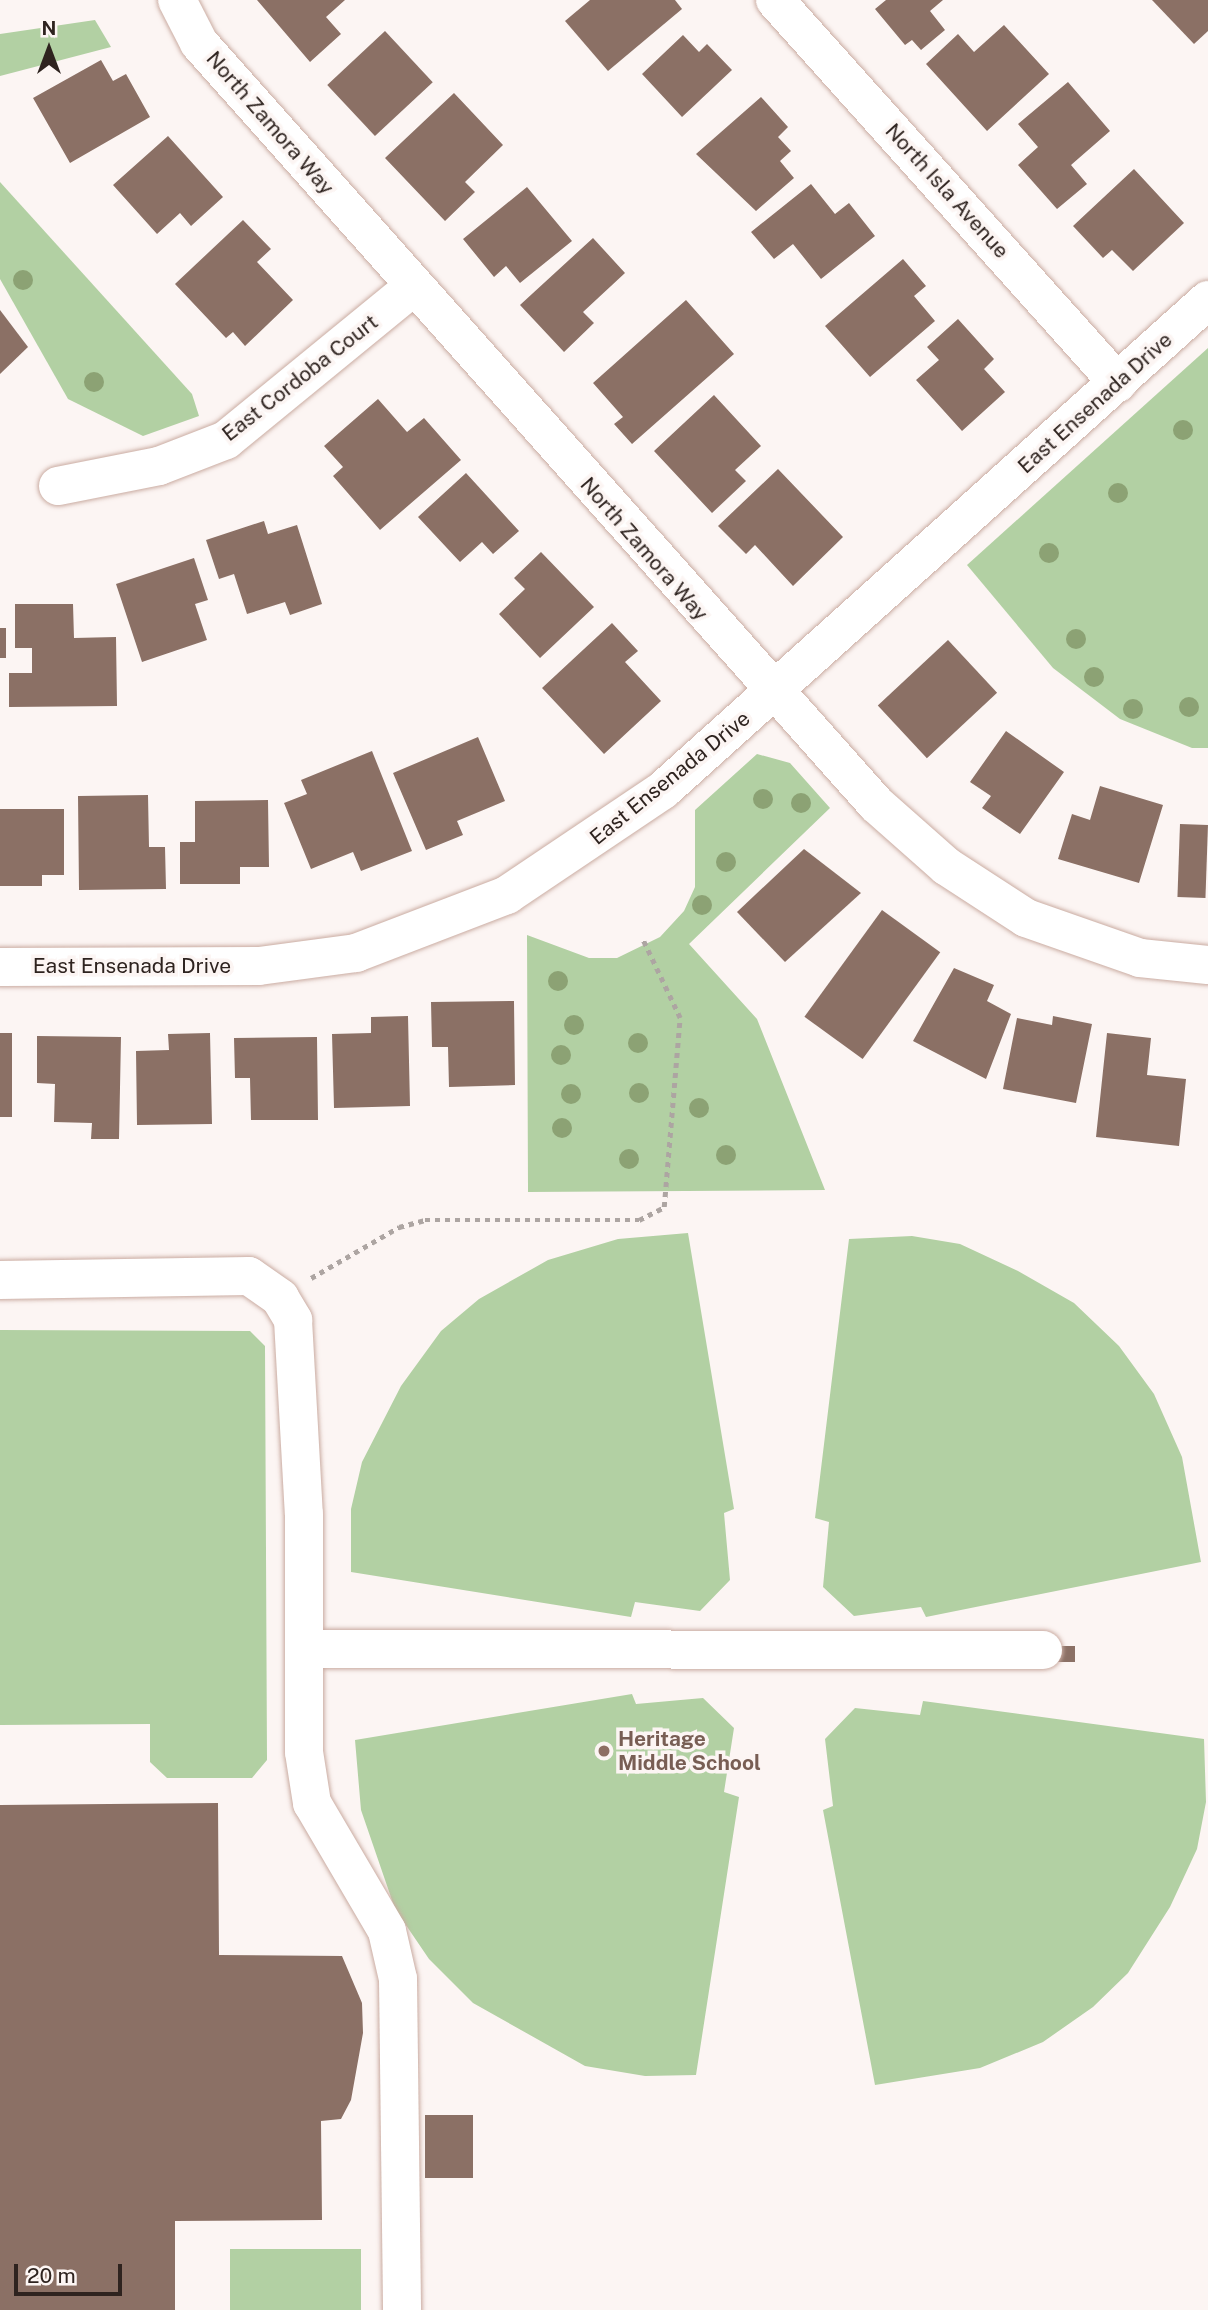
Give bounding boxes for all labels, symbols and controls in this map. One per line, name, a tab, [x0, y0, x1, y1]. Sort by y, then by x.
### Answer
north arrow	[14, 14, 84, 84]
text: N	[42, 17, 56, 39]
street label: North Zamora Way	[201, 46, 339, 200]
street label: North Isla Avenue	[880, 118, 1014, 264]
street label: East Cordoba Court	[217, 309, 383, 447]
street label: East Ensenada Drive	[1013, 327, 1177, 479]
street label: North Zamora Way	[575, 472, 713, 626]
street label: East Ensenada Drive	[585, 706, 755, 850]
street label: East Ensenada Drive	[33, 953, 231, 979]
place label: Heritage Middle School	[618, 1726, 761, 1776]
marker: Heritage Middle School	[596, 1743, 612, 1759]
scale bar	[18, 2250, 126, 2294]
text: 20 m	[27, 2263, 76, 2288]

